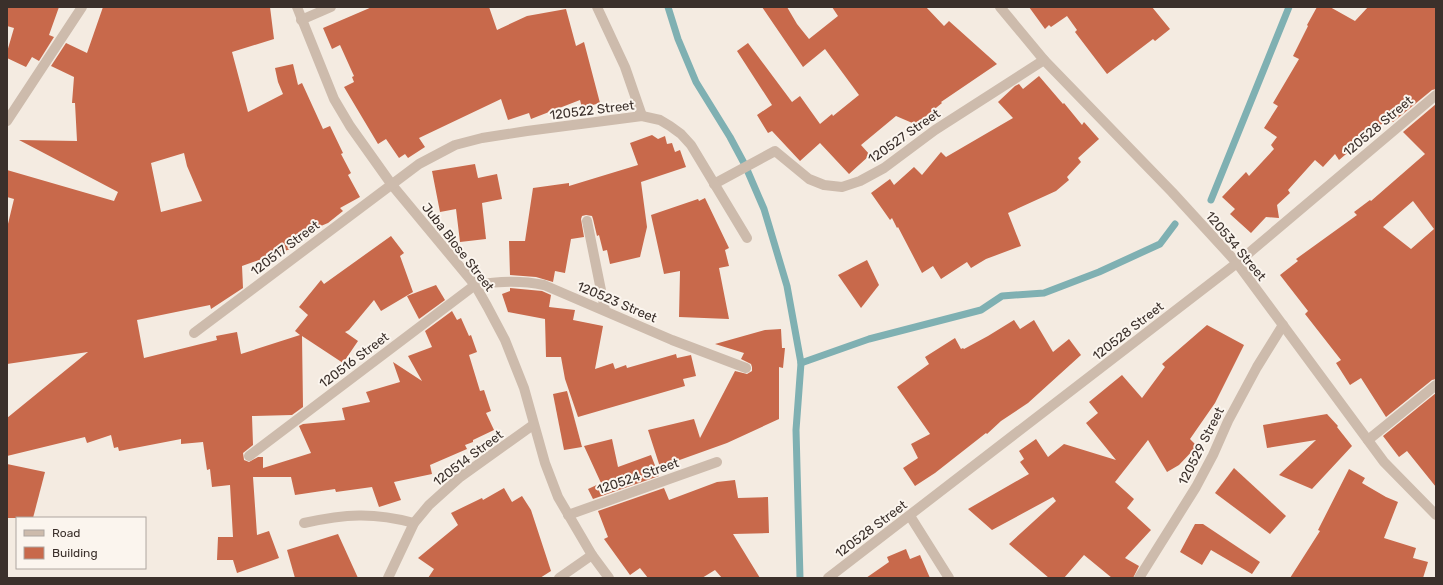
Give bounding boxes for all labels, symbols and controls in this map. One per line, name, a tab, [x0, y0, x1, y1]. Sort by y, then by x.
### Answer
street label: 120528 Street	[1340, 93, 1416, 159]
street label: 120522 Street	[549, 97, 635, 123]
street label: 120527 Street	[865, 106, 943, 166]
street label: Juba Blose Street	[419, 200, 497, 294]
street label: 120534 Street	[1203, 208, 1269, 284]
street label: 120517 Street	[248, 217, 322, 279]
street label: 120523 Street	[575, 278, 659, 326]
street label: 120528 Street	[1090, 299, 1166, 363]
street label: 120516 Street	[316, 329, 392, 391]
street label: 120529 Street	[1175, 405, 1227, 487]
street label: 120514 Street	[430, 427, 506, 489]
street label: 120524 Street	[595, 455, 681, 497]
street label: 120528 Street	[832, 497, 910, 561]
legend	[16, 517, 146, 569]
text: Road	[52, 526, 80, 540]
text: Building	[52, 546, 98, 560]

